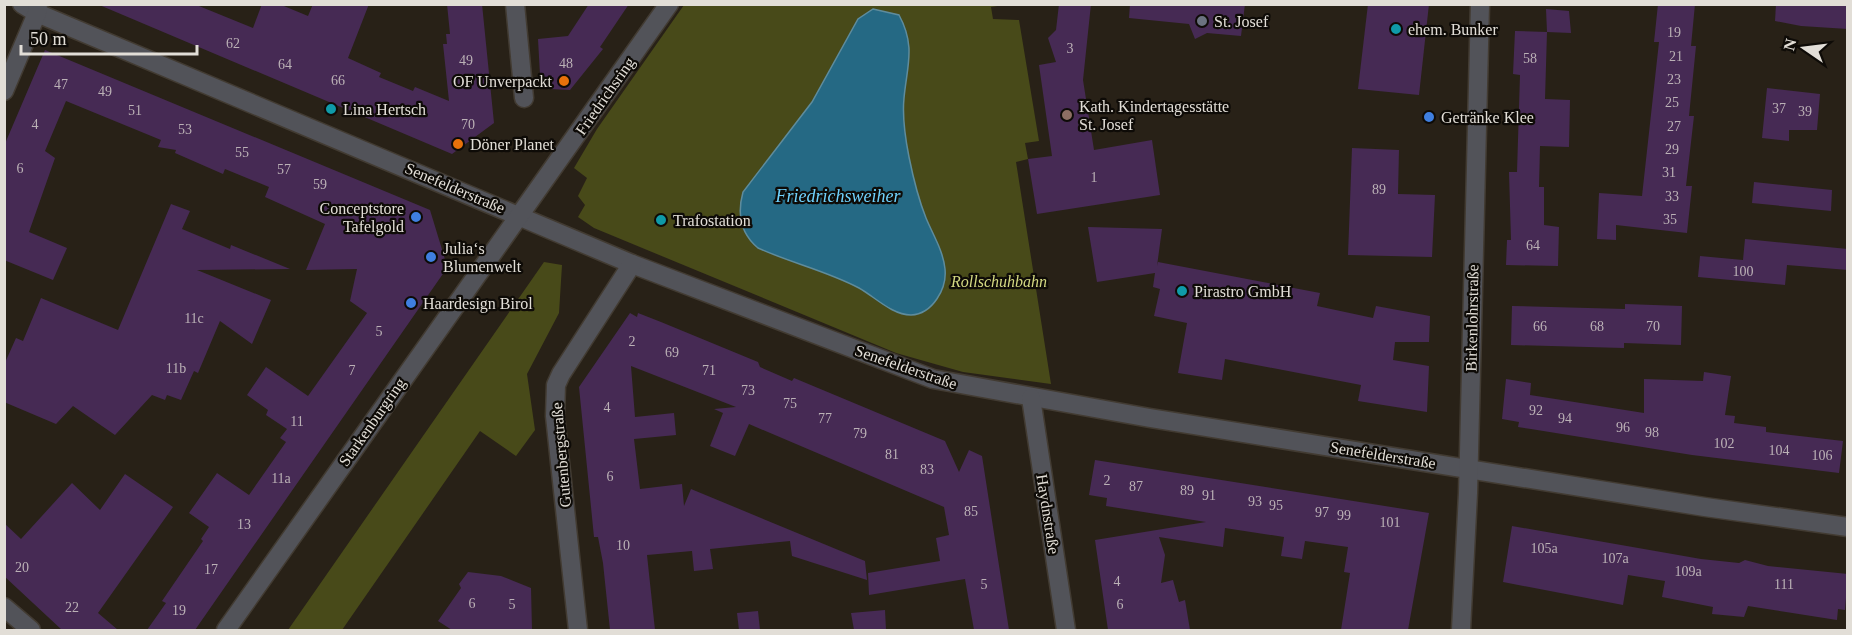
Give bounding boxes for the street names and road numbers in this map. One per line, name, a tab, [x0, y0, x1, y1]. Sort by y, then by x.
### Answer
street label: Friedrichsring	[572, 54, 639, 139]
street label: Senefelderstraße	[403, 159, 507, 217]
street label: Birkenlohrstraße	[1463, 264, 1481, 372]
street label: Senefelderstraße	[853, 342, 959, 392]
street label: Starkenburgring	[335, 375, 410, 470]
street label: Gutenbergstraße	[548, 402, 575, 508]
street label: Senefelderstraße	[1329, 438, 1437, 472]
street label: Haydnstraße	[1032, 473, 1063, 555]

